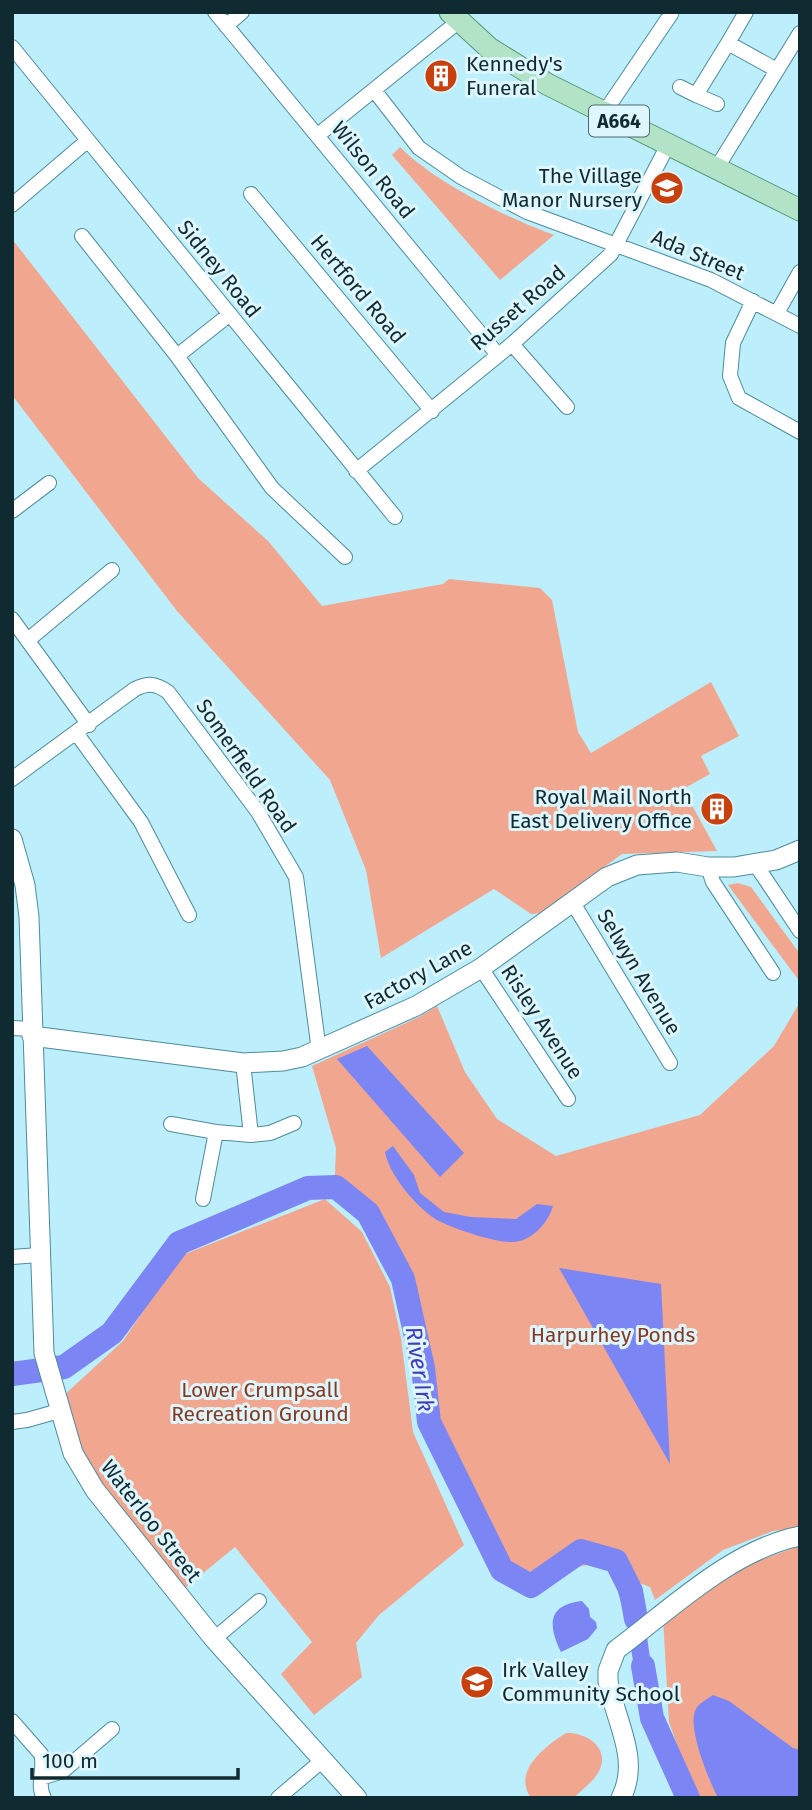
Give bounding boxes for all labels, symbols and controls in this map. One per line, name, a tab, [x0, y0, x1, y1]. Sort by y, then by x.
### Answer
place label: Kennedy's Funeral	[466, 51, 563, 101]
building icon: Kennedy's Funeral	[422, 57, 460, 95]
road number: A664	[589, 105, 649, 136]
street label: Wilson Road	[326, 116, 420, 224]
place label: The Village Manor Nursery	[502, 163, 643, 213]
school or university icon: The Village Manor Nursery	[648, 169, 686, 207]
street label: Sidney Road	[172, 215, 266, 323]
street label: Ada Street	[648, 224, 749, 286]
street label: Hertford Road	[305, 229, 411, 349]
street label: Russet Road	[465, 260, 571, 356]
street label: Somerfield Road	[190, 694, 302, 838]
place label: Royal Mail North East Delivery Office	[509, 784, 692, 834]
building icon: Royal Mail North East Delivery Office	[698, 790, 736, 828]
street label: Selwyn Avenue	[591, 904, 687, 1040]
street label: Factory Lane	[359, 935, 477, 1015]
street label: Risley Avenue	[495, 960, 589, 1084]
park label: Harpurhey Ponds	[531, 1322, 696, 1348]
water label: River Irk	[399, 1324, 441, 1414]
park label: Lower Crumpsall Recreation Ground	[171, 1377, 349, 1427]
street label: Waterloo Street	[95, 1455, 207, 1588]
place label: Irk Valley Community School	[502, 1657, 680, 1707]
school or university icon: Irk Valley Community School	[458, 1663, 496, 1701]
scale bar	[32, 1736, 238, 1780]
text: 100 m	[42, 1748, 98, 1774]

